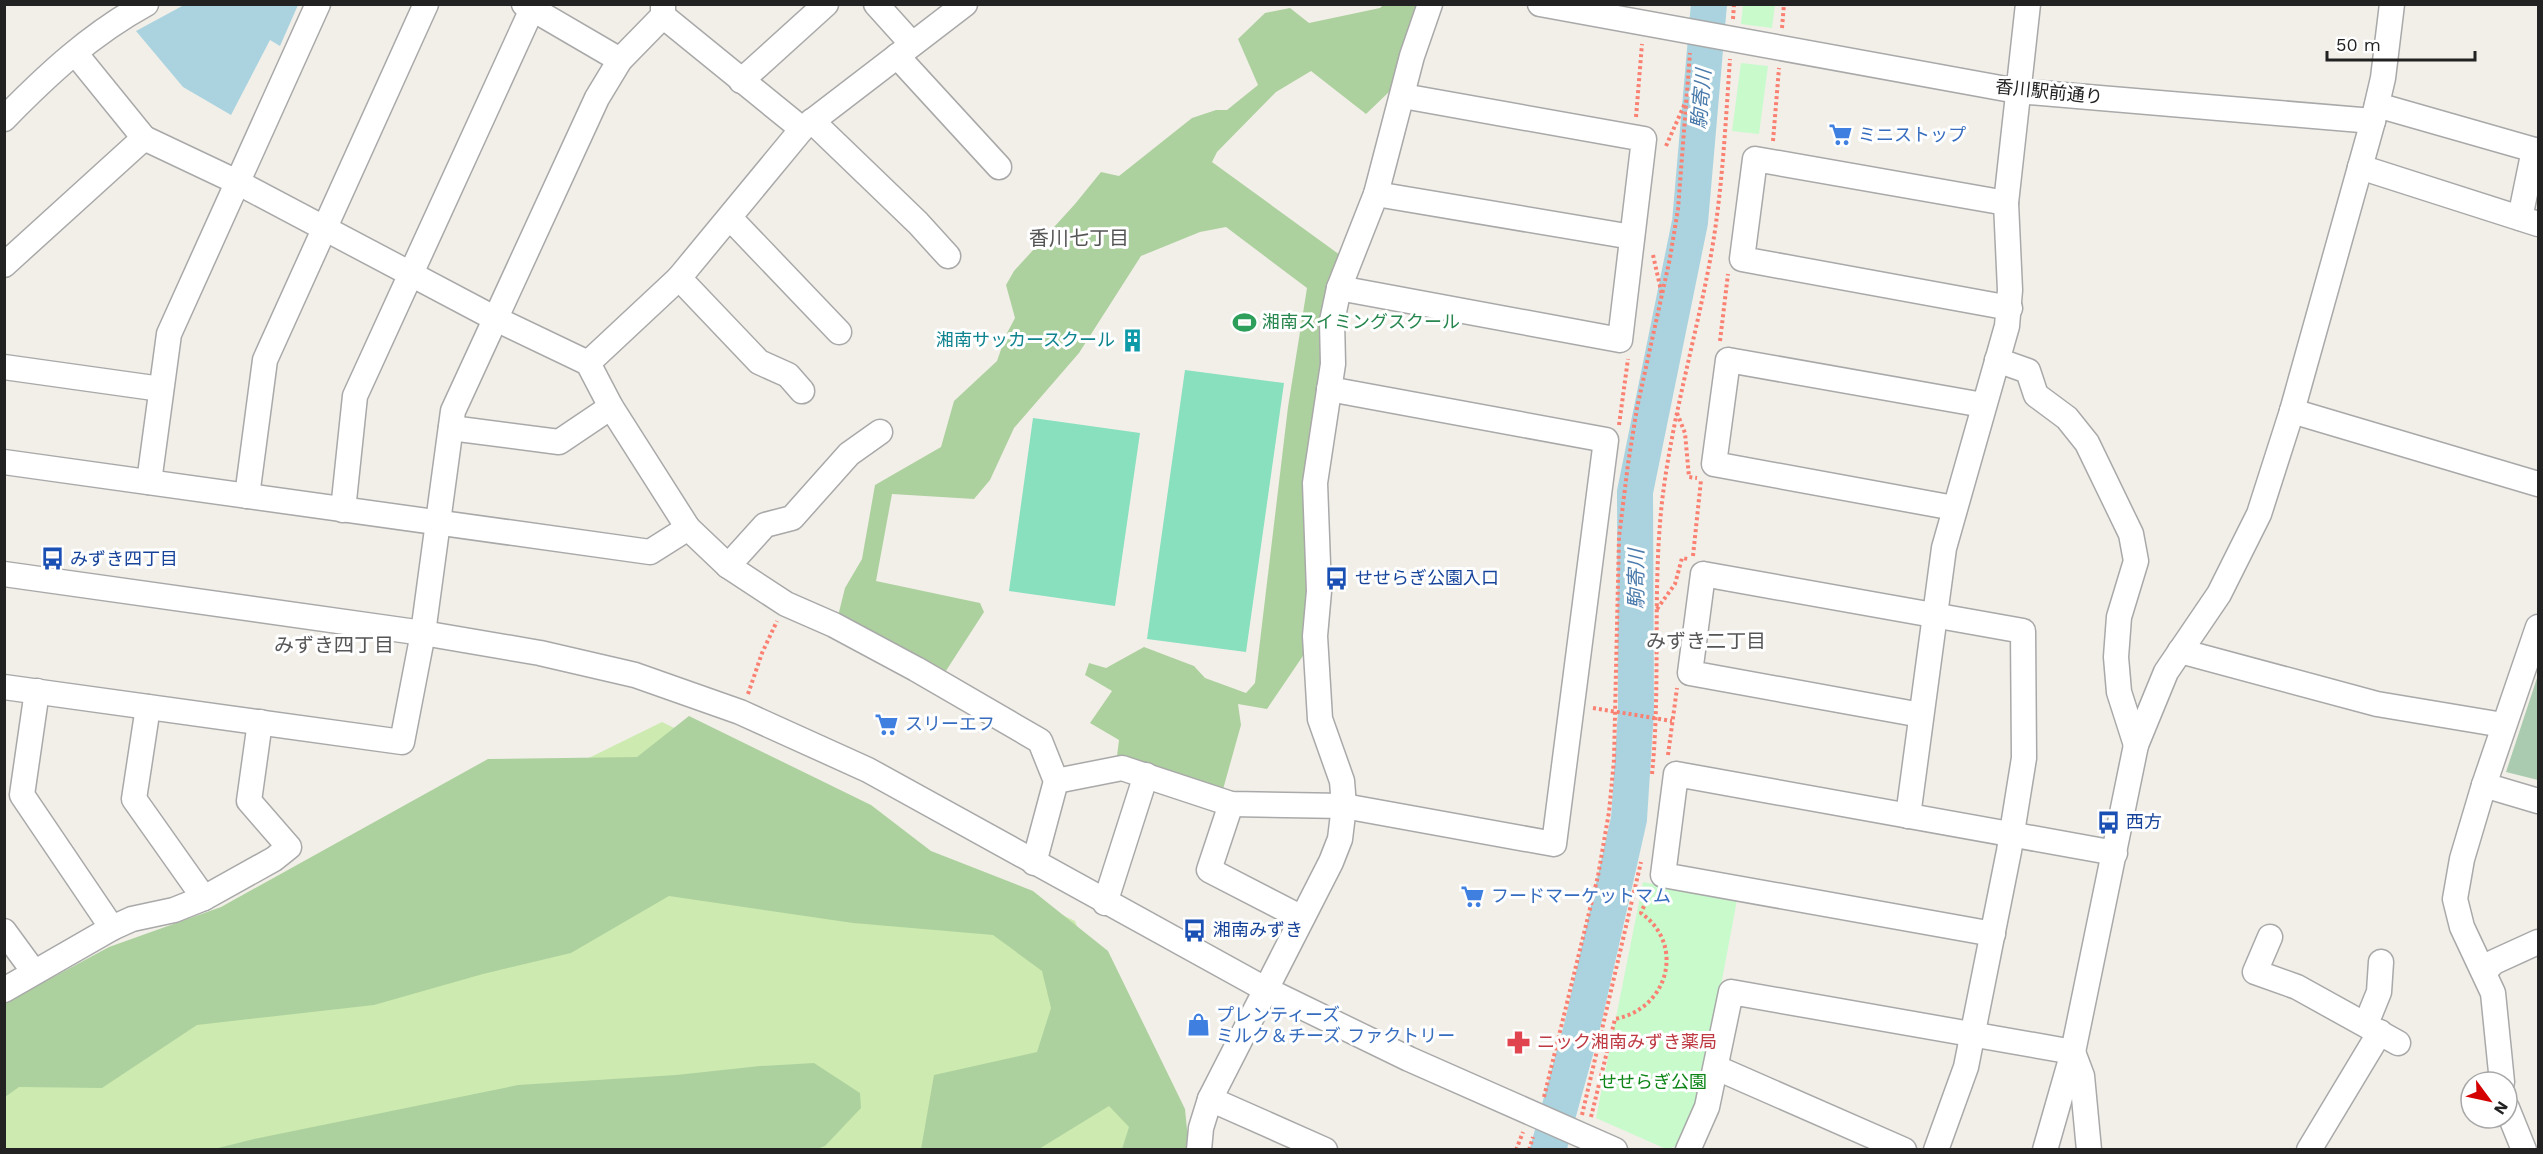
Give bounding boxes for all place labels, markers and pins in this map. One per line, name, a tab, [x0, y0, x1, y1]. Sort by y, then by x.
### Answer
supermarket icon: ミニストップ	[1827, 122, 1853, 148]
place label: ミニストップ	[1858, 124, 1966, 145]
sports icon: 湘南スイミングスクール	[1231, 309, 1257, 335]
place label: 湘南スイミングスクール	[1262, 311, 1460, 332]
building icon: 湘南サッカースクール	[1120, 327, 1146, 353]
place label: 湘南サッカースクール	[936, 329, 1115, 350]
bus stop icon: みずき四丁目	[39, 546, 65, 572]
place label: みずき四丁目	[70, 548, 178, 569]
bus stop icon: せせらぎ公園入口	[1324, 565, 1350, 591]
place label: せせらぎ公園入口	[1355, 567, 1499, 588]
supermarket icon: スリーエフ	[874, 711, 900, 737]
place label: スリーエフ	[905, 713, 995, 734]
bus stop icon: 西方	[2095, 809, 2121, 835]
place label: 西方	[2126, 811, 2162, 832]
supermarket icon: フードマーケットマム	[1460, 883, 1486, 909]
place label: フードマーケットマム	[1491, 885, 1671, 906]
bus stop icon: 湘南みずき	[1182, 917, 1208, 943]
place label: 湘南みずき	[1213, 919, 1303, 940]
place label: プレンティーズ ミルク＆チーズ ファクトリー	[1216, 1004, 1455, 1046]
shop icon: プレンティーズ ミルク＆チーズ ファクトリー	[1185, 1012, 1211, 1038]
pharmacy icon: ニック湘南みずき薬局	[1506, 1029, 1532, 1055]
place label: ニック湘南みずき薬局	[1537, 1031, 1717, 1052]

